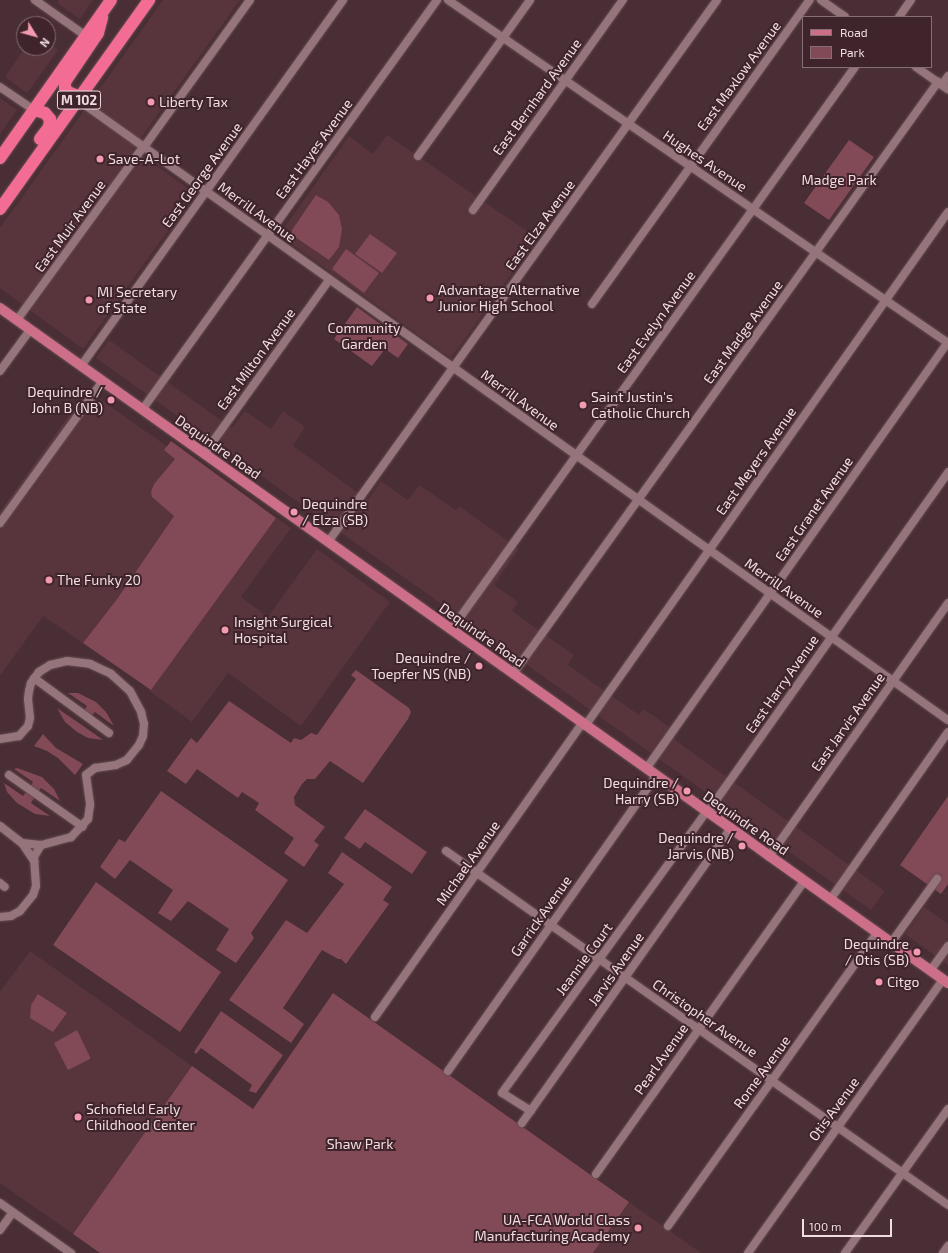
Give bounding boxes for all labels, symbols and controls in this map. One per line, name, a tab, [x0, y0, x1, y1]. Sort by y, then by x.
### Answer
north arrow	[16, 16, 56, 56]
legend	[802, 16, 932, 68]
street label: East Maxlow Avenue	[693, 18, 785, 134]
text: Road	[840, 25, 868, 39]
street label: East Bernhard Avenue	[489, 35, 585, 159]
text: N	[38, 36, 53, 50]
text: Park	[840, 45, 865, 59]
road number: M 102	[56, 89, 102, 111]
place label: Liberty Tax	[159, 94, 229, 110]
street label: East Hayes Avenue	[272, 95, 356, 203]
marker: Liberty Tax	[146, 97, 156, 107]
street label: East George Avenue	[158, 119, 246, 231]
street label: Hughes Avenue	[660, 127, 750, 195]
place label: Save-A-Lot	[108, 151, 180, 167]
marker: Save-A-Lot	[95, 154, 105, 164]
park label: Madge Park	[801, 172, 877, 188]
street label: East Muir Avenue	[31, 176, 109, 276]
street label: East Elza Avenue	[501, 176, 579, 274]
street label: Merrill Avenue	[215, 178, 299, 246]
street label: East Evelyn Avenue	[613, 267, 699, 377]
street label: East Madge Avenue	[700, 277, 786, 387]
place label: Advantage Alternative Junior High School	[438, 282, 580, 314]
place label: MI Secretary of State	[97, 284, 177, 316]
marker: Advantage Alternative Junior High School	[425, 293, 435, 303]
marker: MI Secretary of State	[84, 295, 94, 305]
street label: East Milton Avenue	[213, 305, 299, 413]
park label: Community Garden	[328, 320, 400, 352]
street label: Merrill Avenue	[478, 366, 562, 434]
place label: Dequindre / John B (NB)	[27, 384, 103, 416]
place label: Saint Justin's Catholic Church	[591, 389, 690, 422]
marker: Dequindre / John B (NB)	[106, 395, 116, 405]
marker: Saint Justin's Catholic Church	[578, 400, 588, 410]
street label: East Meyers Avenue	[712, 404, 800, 518]
street label: Dequindre Road	[172, 411, 264, 483]
street label: East Granet Avenue	[771, 453, 857, 565]
place label: Dequindre / Elza (SB)	[302, 496, 368, 528]
marker: Dequindre / Elza (SB)	[289, 507, 299, 517]
street label: Merrill Avenue	[741, 554, 827, 622]
place label: The Funky 20	[57, 572, 141, 588]
marker: The Funky 20	[44, 575, 54, 585]
street label: Dequindre Road	[436, 599, 528, 671]
place label: Insight Surgical Hospital	[234, 614, 332, 646]
marker: Insight Surgical Hospital	[219, 624, 231, 636]
street label: East Harry Avenue	[742, 631, 822, 737]
place label: Dequindre / Toepfer NS (NB)	[371, 650, 471, 682]
marker: Dequindre / Toepfer NS (NB)	[474, 661, 484, 671]
street label: East Jarvis Avenue	[808, 669, 888, 775]
place label: Dequindre / Harry (SB)	[603, 775, 679, 808]
marker: Dequindre / Harry (SB)	[682, 786, 692, 796]
street label: Dequindre Road	[700, 787, 792, 859]
street label: Michael Avenue	[432, 817, 504, 909]
place label: Dequindre / Jarvis (NB)	[658, 830, 734, 862]
marker: Dequindre / Jarvis (NB)	[737, 841, 747, 851]
street label: Garrick Avenue	[507, 872, 575, 960]
street label: Jeannie Court	[552, 920, 616, 998]
street label: Jarvis Avenue	[584, 929, 648, 1009]
place label: Dequindre / Otis (SB)	[844, 936, 909, 968]
marker: Dequindre / Otis (SB)	[912, 947, 922, 957]
place label: Citgo	[887, 974, 919, 990]
street label: Christopher Avenue	[649, 975, 761, 1061]
marker: Citgo	[874, 977, 884, 987]
street label: Pearl Avenue	[630, 1020, 692, 1098]
street label: Rome Avenue	[730, 1032, 794, 1112]
street label: Otis Avenue	[805, 1074, 863, 1144]
place label: Schofield Early Childhood Center	[86, 1101, 195, 1134]
marker: Schofield Early Childhood Center	[73, 1112, 83, 1122]
park label: Shaw Park	[327, 1136, 393, 1152]
scale bar	[804, 1211, 894, 1237]
place label: UA-FCA World Class Manufacturing Academy	[474, 1212, 630, 1244]
text: 100 m	[809, 1219, 841, 1233]
marker: UA-FCA World Class Manufacturing Academy	[633, 1223, 643, 1233]

